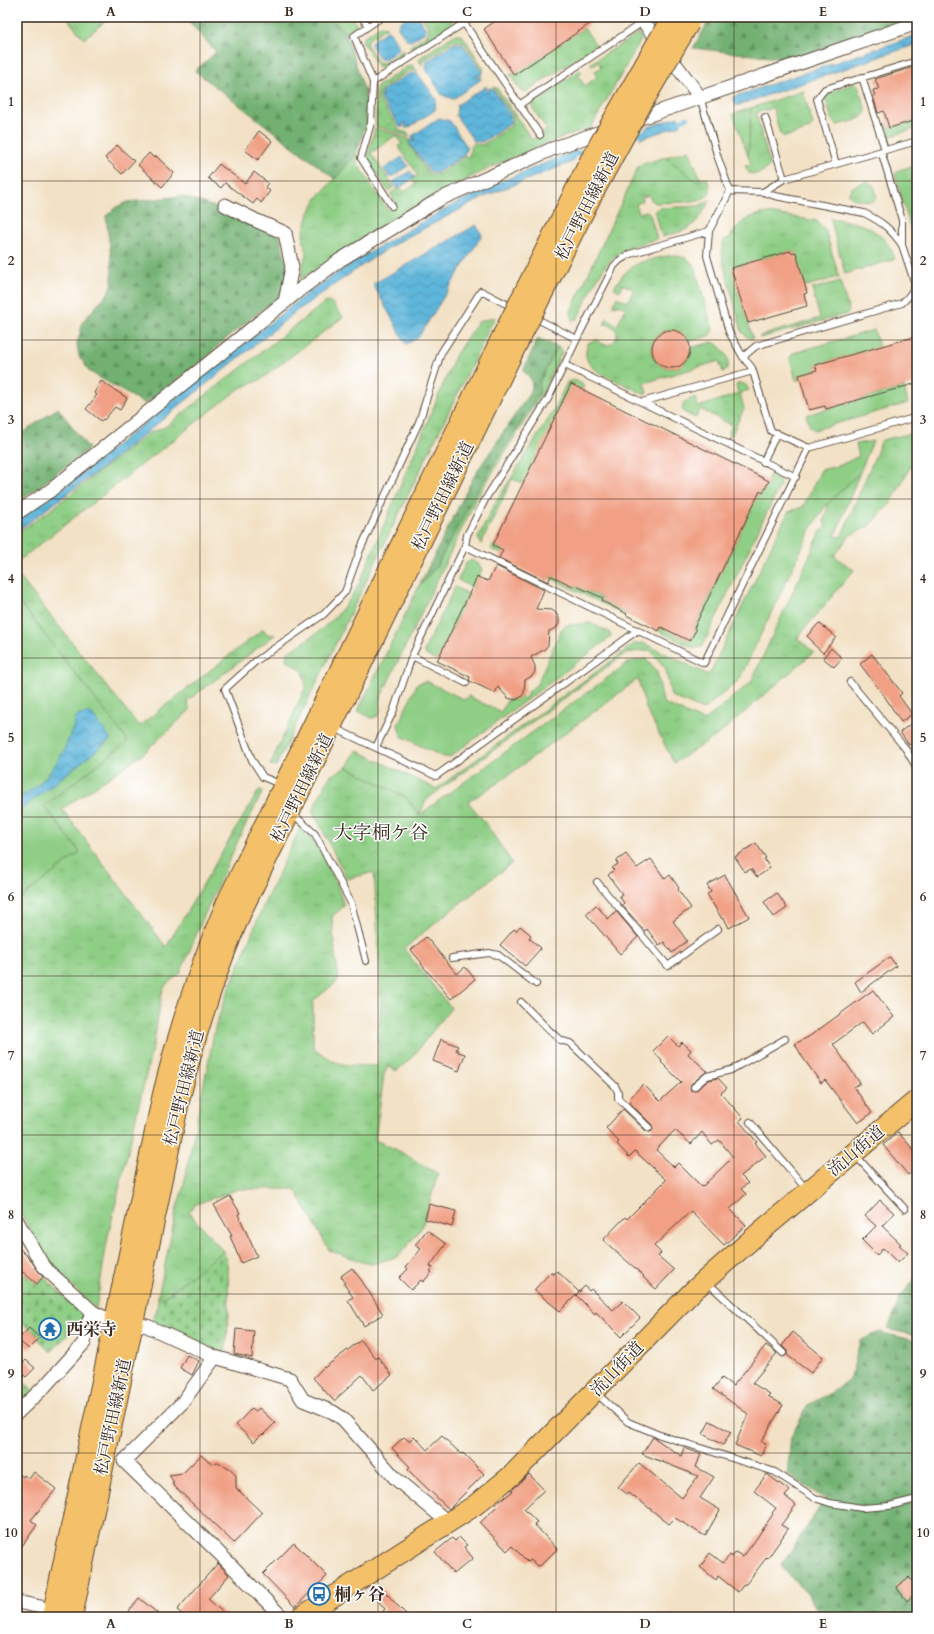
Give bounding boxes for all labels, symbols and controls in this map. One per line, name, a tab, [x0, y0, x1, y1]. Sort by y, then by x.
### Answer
text: A	[106, 3, 116, 21]
text: B	[284, 3, 294, 21]
text: C	[462, 3, 472, 21]
text: D	[639, 3, 651, 21]
text: E	[819, 3, 827, 21]
text: 1	[8, 93, 14, 111]
text: 1	[920, 93, 926, 111]
street label: 松戸野田線新道	[550, 148, 624, 264]
text: 2	[8, 252, 15, 270]
text: 2	[920, 252, 927, 270]
text: 3	[8, 411, 15, 429]
text: 3	[920, 411, 927, 429]
street label: 松戸野田線新道	[407, 437, 479, 555]
text: 4	[8, 570, 15, 588]
text: 4	[920, 570, 927, 588]
text: 5	[8, 729, 14, 747]
street label: 松戸野田線新道	[266, 729, 338, 847]
text: 5	[920, 729, 926, 747]
district label: 大字桐ケ谷	[333, 820, 429, 846]
text: 6	[8, 888, 15, 906]
text: 6	[920, 888, 927, 906]
street label: 松戸野田線新道	[158, 1027, 210, 1149]
text: 7	[8, 1047, 15, 1065]
text: 7	[920, 1047, 927, 1065]
street label: 流山街道	[823, 1120, 889, 1182]
text: 8	[8, 1206, 14, 1224]
text: 8	[920, 1206, 926, 1224]
temple icon: 西栄寺	[37, 1316, 63, 1342]
place label: 西栄寺	[66, 1318, 117, 1341]
street label: 流山街道	[585, 1337, 649, 1401]
street label: 松戸野田線新道	[89, 1356, 137, 1478]
text: 9	[8, 1365, 15, 1383]
text: 9	[920, 1365, 927, 1383]
text: 10	[4, 1524, 18, 1542]
text: 10	[916, 1524, 930, 1542]
bus stop icon: 桐ヶ谷	[306, 1581, 332, 1607]
place label: 桐ヶ谷	[334, 1583, 385, 1606]
text: A	[106, 1615, 116, 1633]
text: B	[284, 1615, 294, 1633]
text: C	[462, 1615, 472, 1633]
text: D	[639, 1615, 651, 1633]
text: E	[819, 1615, 827, 1633]

